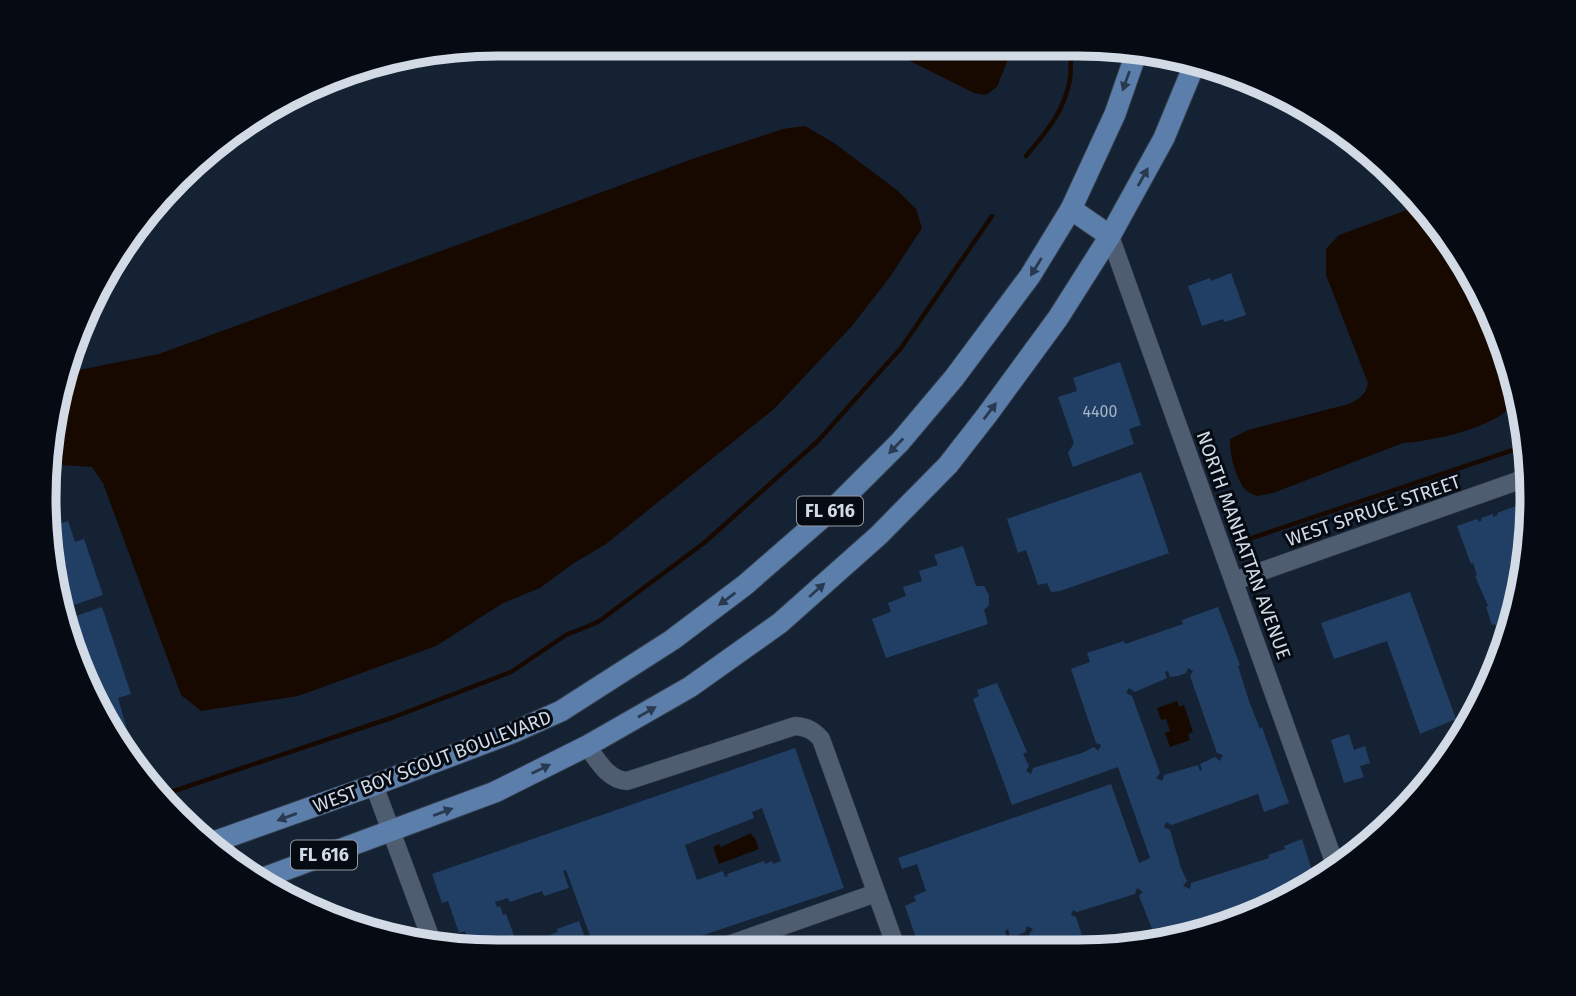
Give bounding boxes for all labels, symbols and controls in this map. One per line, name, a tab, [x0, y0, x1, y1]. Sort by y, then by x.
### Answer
one-way arrow	[1120, 70, 1131, 91]
one-way arrow	[1137, 167, 1149, 186]
one-way arrow	[1029, 258, 1042, 277]
one-way arrow	[982, 402, 996, 420]
house number: 4400	[1083, 402, 1118, 421]
street label: NORTH MANHATTAN AVENUE	[1191, 428, 1296, 662]
one-way arrow	[888, 437, 904, 454]
street label: WEST SPRUCE STREET	[1283, 470, 1464, 551]
road number: FL 616	[797, 496, 863, 526]
one-way arrow	[808, 582, 826, 598]
one-way arrow	[718, 591, 736, 605]
street label: WEST BOY SCOUT BOULEVARD	[310, 705, 554, 818]
one-way arrow	[637, 706, 656, 718]
one-way arrow	[531, 763, 551, 775]
one-way arrow	[432, 806, 453, 817]
one-way arrow	[276, 812, 297, 823]
road number: FL 616	[291, 840, 357, 870]

